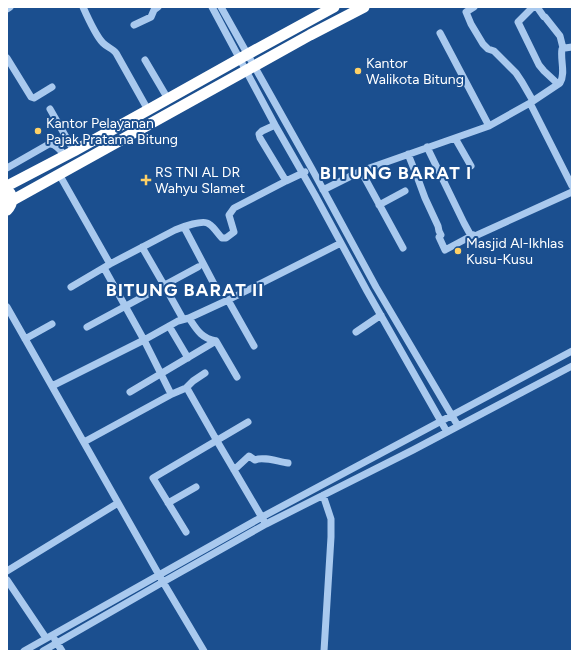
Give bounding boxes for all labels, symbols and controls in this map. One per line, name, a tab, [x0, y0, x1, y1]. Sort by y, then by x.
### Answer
place label: Kantor Walikota Bitung	[366, 55, 464, 88]
marker: Kantor Walikota Bitung	[353, 66, 363, 76]
place label: Kantor Pelayanan Pajak Pratama Bitung	[46, 115, 178, 148]
marker: Kantor Pelayanan Pajak Pratama Bitung	[33, 126, 43, 136]
district label: BITUNG BARAT I	[320, 162, 472, 184]
place label: RS TNI AL DR Wahyu Slamet	[155, 164, 245, 197]
marker: RS TNI AL DR Wahyu Slamet	[140, 174, 152, 186]
place label: Masjid Al-Ikhlas Kusu-Kusu	[466, 235, 564, 268]
marker: Masjid Al-Ikhlas Kusu-Kusu	[453, 246, 463, 256]
district label: BITUNG BARAT II	[106, 279, 264, 301]

